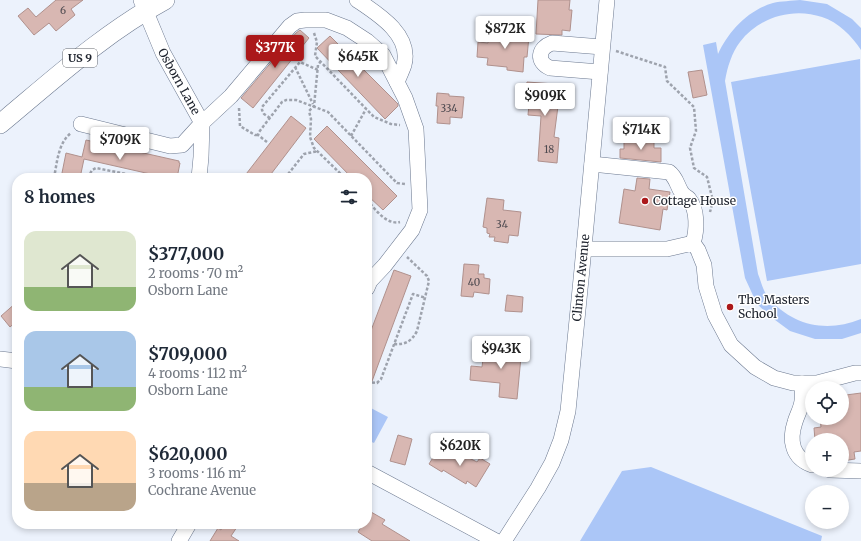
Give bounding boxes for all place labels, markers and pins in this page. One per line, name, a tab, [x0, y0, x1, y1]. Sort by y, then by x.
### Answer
pin: $872K	[477, 16, 533, 50]
pin: $377K	[247, 35, 303, 69]
pin: $645K	[330, 44, 386, 78]
pin: $909K	[517, 83, 573, 117]
pin: $714K	[613, 117, 669, 151]
pin: $709K	[92, 127, 148, 161]
place label: Cottage House	[653, 193, 736, 208]
marker: Cottage House	[640, 196, 650, 206]
place label: The Masters School	[738, 292, 810, 321]
marker: The Masters School	[725, 302, 735, 312]
pin: $943K	[473, 336, 529, 370]
pin: $620K	[432, 433, 488, 467]

